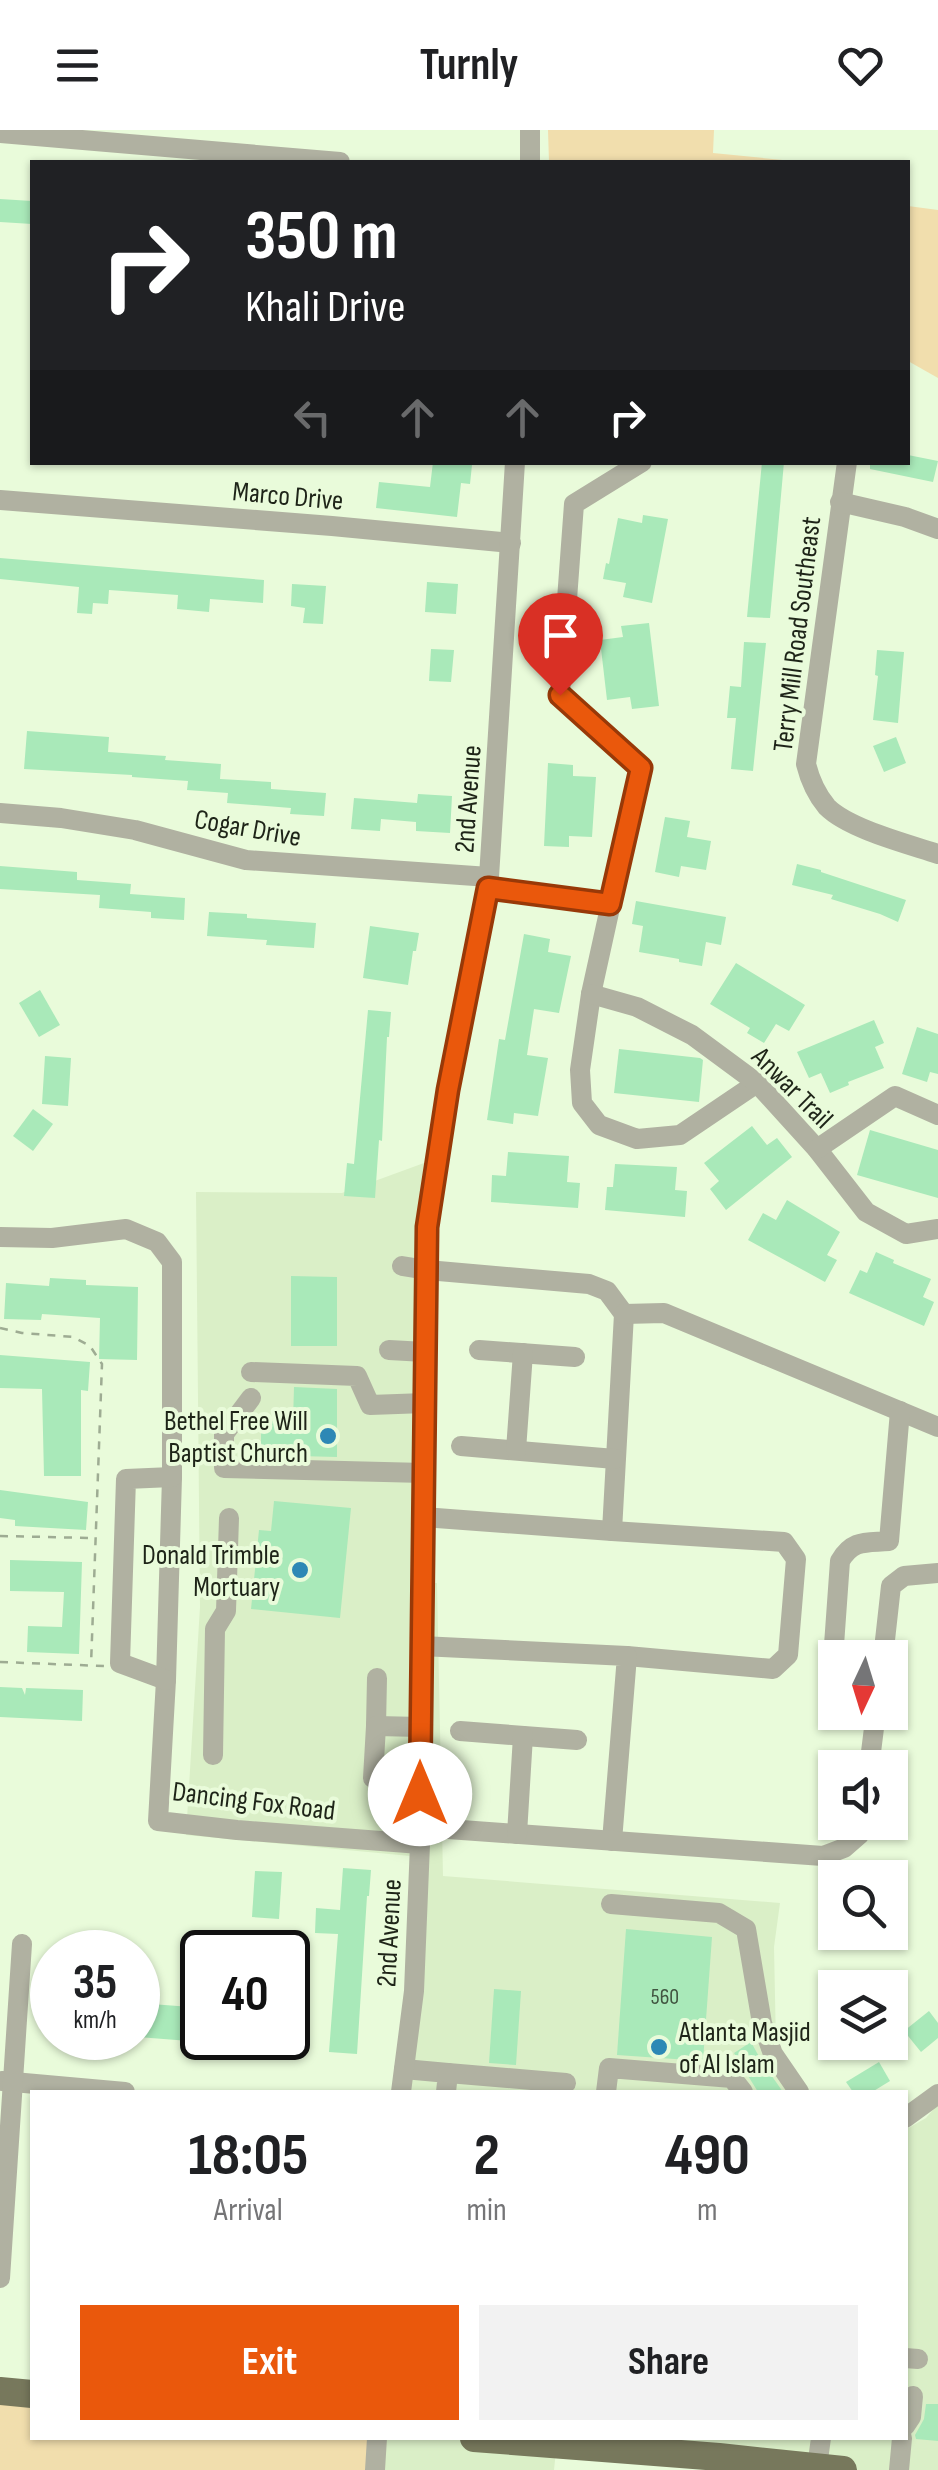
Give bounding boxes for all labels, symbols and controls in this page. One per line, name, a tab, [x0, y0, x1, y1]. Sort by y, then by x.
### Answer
icon: menu	[50, 38, 105, 93]
text: Turnly	[420, 38, 518, 93]
icon: heart	[833, 38, 888, 93]
text: 350 m	[245, 195, 398, 279]
icon: right	[80, 200, 210, 330]
text: Khali Drive	[245, 280, 405, 335]
icon: left	[285, 390, 340, 445]
icon: ahead	[390, 390, 445, 445]
icon: ahead	[495, 390, 550, 445]
icon: right	[600, 390, 655, 445]
street label: Marco Drive	[231, 475, 345, 518]
street label: Terry Mill Road Southeast	[767, 515, 828, 754]
pin	[518, 593, 603, 696]
icon: arrive	[533, 608, 588, 663]
street label: 2nd Avenue	[448, 744, 489, 854]
street label: Cogar Drive	[192, 803, 304, 854]
street label: Anwar Trail	[744, 1040, 839, 1136]
place label: Bethel Free Will Baptist Church	[164, 1405, 308, 1470]
marker: Bethel Free Will Baptist Church	[317, 1425, 339, 1447]
place label: Donald Trimble Mortuary	[142, 1539, 280, 1604]
marker: Donald Trimble Mortuary	[289, 1559, 311, 1581]
north arrow	[818, 1640, 908, 1730]
map controls	[818, 1640, 908, 2060]
position arrow	[368, 1742, 472, 1846]
button: sound	[818, 1750, 908, 1840]
street label: Dancing Fox Road	[171, 1775, 337, 1828]
button: search	[818, 1860, 908, 1950]
street label: 2nd Avenue	[370, 1878, 409, 1988]
speed limit sign: 40	[180, 1930, 310, 2060]
text: 35	[73, 1953, 117, 2013]
button: layers	[818, 1970, 908, 2060]
house number: 560	[651, 1984, 679, 2011]
text: km/h	[73, 2005, 117, 2036]
place label: Atlanta Masjid of Al Islam	[678, 2016, 811, 2081]
marker: Atlanta Masjid of Al Islam	[648, 2036, 670, 2058]
text: 18:05	[188, 2120, 308, 2192]
text: 2	[473, 2120, 500, 2192]
text: 490	[665, 2120, 750, 2192]
text: Arrival	[214, 2191, 283, 2230]
text: min	[467, 2191, 507, 2230]
text: m	[697, 2191, 718, 2230]
button: Exit	[80, 2305, 459, 2420]
button: Share	[479, 2305, 858, 2420]

